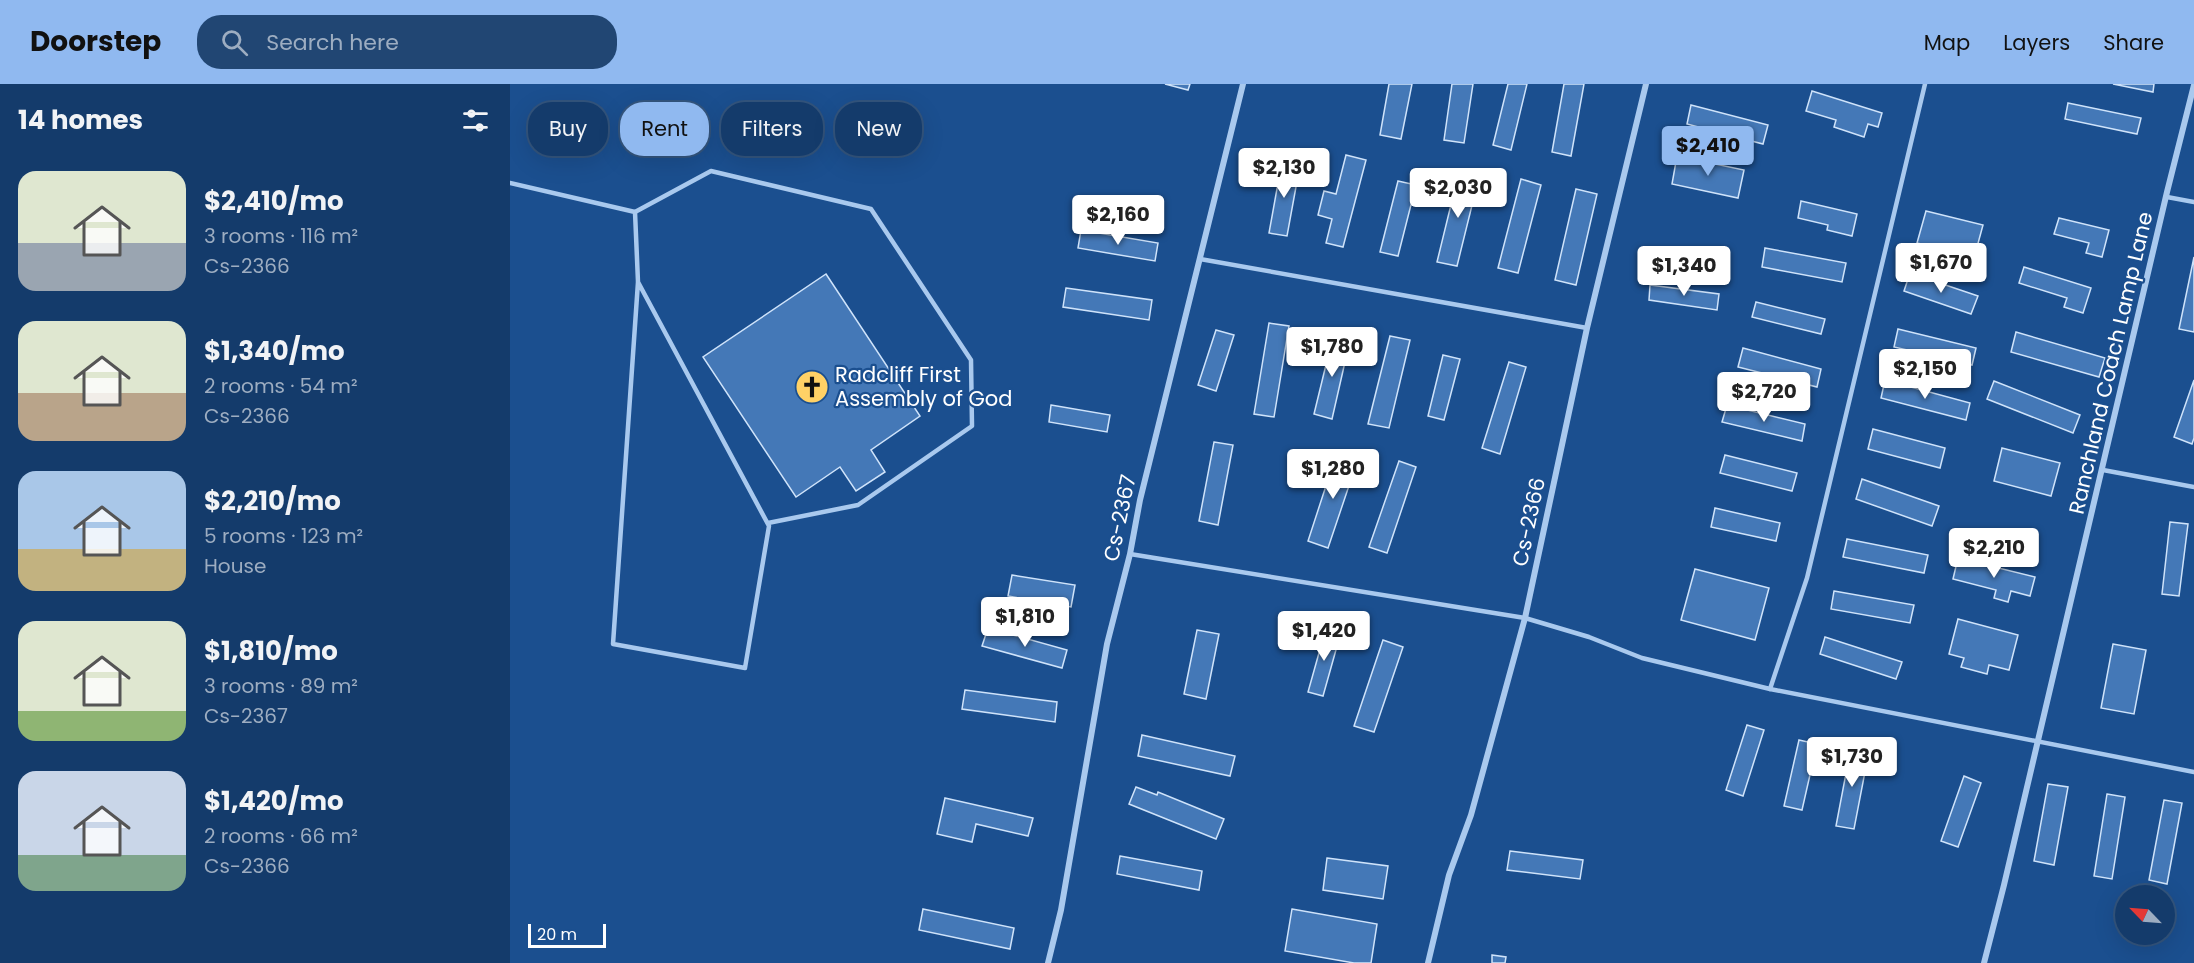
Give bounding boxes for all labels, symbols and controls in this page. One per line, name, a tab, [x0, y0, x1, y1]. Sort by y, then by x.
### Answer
search box	[197, 15, 617, 69]
text: Doorstep	[30, 22, 161, 61]
icon: search	[218, 26, 251, 59]
text: Search here	[266, 27, 399, 58]
text: Map	[1924, 28, 1970, 57]
text: Layers	[2003, 28, 2070, 57]
text: Share	[2103, 28, 2164, 57]
text: 14 homes	[18, 102, 143, 138]
chip: Buy	[528, 102, 608, 156]
chip: Rent	[620, 102, 709, 156]
chip: Filters	[721, 102, 823, 156]
chip: New	[835, 102, 922, 156]
icon: filters	[459, 104, 492, 137]
pin: $2,410	[1659, 126, 1757, 177]
text: $2,410	[1676, 131, 1740, 159]
pin: $2,130	[1235, 148, 1333, 199]
text: $2,130	[1253, 153, 1315, 181]
pin: $2,030	[1409, 168, 1507, 219]
text: $2,030	[1424, 173, 1492, 201]
text: $2,410/mo	[204, 183, 344, 219]
icon: home	[66, 195, 138, 267]
pin: $2,160	[1069, 195, 1167, 246]
text: $2,160	[1086, 200, 1150, 228]
street label: Ranchland Coach Lamp Lane	[2062, 209, 2159, 517]
text: 3 rooms · 116 m²	[204, 222, 358, 250]
pin: $1,670	[1892, 243, 1990, 294]
pin: $1,340	[1635, 246, 1733, 297]
text: $1,670	[1910, 248, 1972, 276]
text: $1,340	[1651, 251, 1717, 279]
text: Cs-2366	[204, 252, 290, 280]
pin: $1,780	[1283, 327, 1381, 378]
text: $1,780	[1300, 332, 1364, 360]
text: $1,340/mo	[204, 333, 345, 369]
icon: home	[66, 345, 138, 417]
pin: $2,150	[1876, 349, 1974, 400]
text: $2,150	[1893, 354, 1957, 382]
place label: Radcliff First Assembly of God	[835, 360, 1012, 413]
church icon: Radcliff First Assembly of God	[794, 369, 830, 405]
text: 2 rooms · 54 m²	[204, 372, 358, 400]
pin: $2,720	[1715, 372, 1813, 423]
text: $2,720	[1731, 377, 1797, 405]
text: Cs-2366	[204, 402, 290, 430]
pin: $1,280	[1284, 449, 1382, 500]
text: $1,280	[1301, 454, 1365, 482]
street label: Cs-2367	[1096, 472, 1143, 564]
street label: Cs-2366	[1505, 475, 1552, 569]
text: $2,210/mo	[204, 483, 341, 519]
icon: home	[66, 495, 138, 567]
text: 5 rooms · 123 m²	[204, 522, 363, 550]
pin: $2,210	[1945, 528, 2043, 579]
text: $2,210	[1963, 533, 2025, 561]
text: House	[204, 552, 266, 580]
pin: $1,810	[976, 597, 1074, 648]
text: $1,810	[995, 602, 1055, 630]
pin: $1,420	[1275, 611, 1373, 662]
text: $1,420	[1292, 616, 1356, 644]
text: $1,810/mo	[204, 633, 338, 669]
icon: home	[66, 645, 138, 717]
text: 3 rooms · 89 m²	[204, 672, 358, 700]
text: Cs-2367	[204, 702, 288, 730]
pin: $1,730	[1803, 737, 1901, 788]
text: $1,730	[1821, 742, 1883, 770]
text: $1,420/mo	[204, 783, 344, 819]
icon: home	[66, 795, 138, 867]
text: 2 rooms · 66 m²	[204, 822, 358, 850]
text: Cs-2366	[204, 852, 290, 880]
north arrow	[2115, 885, 2175, 945]
map controls	[2115, 885, 2175, 945]
scale bar	[528, 921, 606, 948]
text: 20 m	[537, 923, 577, 946]

